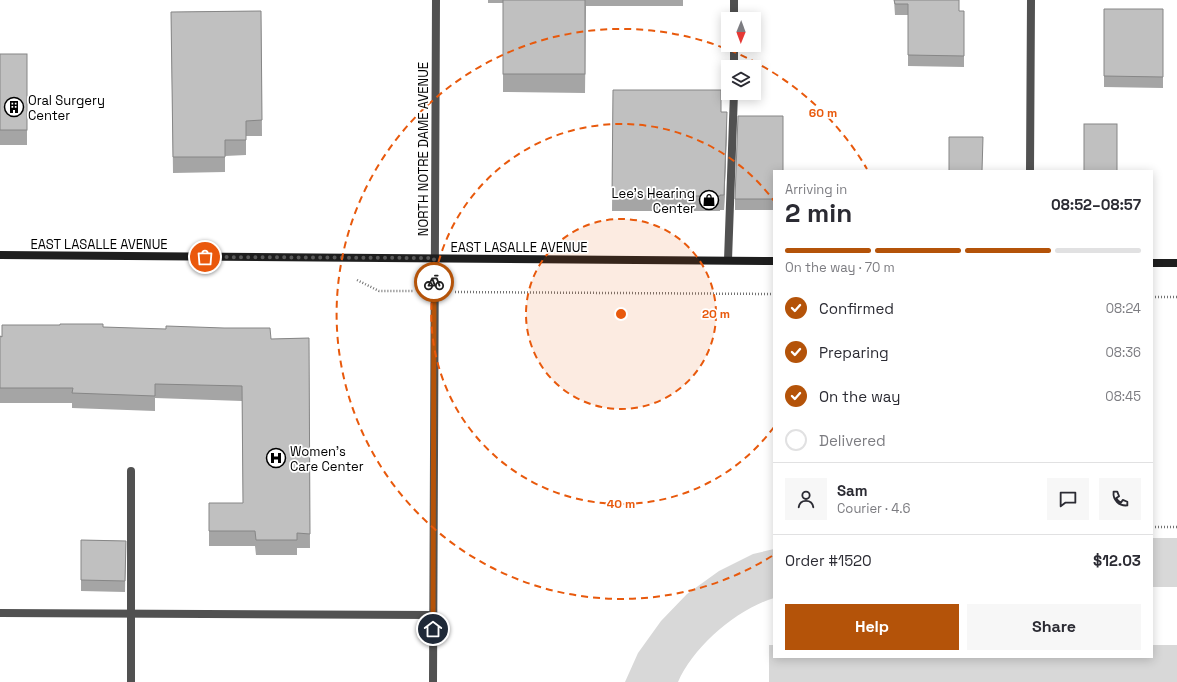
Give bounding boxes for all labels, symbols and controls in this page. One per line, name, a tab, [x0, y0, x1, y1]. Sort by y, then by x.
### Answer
north arrow	[721, 12, 761, 52]
map controls	[721, 12, 761, 100]
button: layers	[721, 60, 761, 100]
street label: NORTH NOTRE DAME AVENUE	[415, 62, 432, 236]
place label: Oral Surgery Center	[28, 92, 105, 124]
building icon: Oral Surgery Center	[3, 96, 25, 118]
text: 60 m	[809, 105, 837, 121]
text: Arriving in	[785, 181, 847, 198]
place label: Lee's Hearing Center	[611, 185, 695, 217]
shop icon: Lee's Hearing Center	[698, 189, 720, 211]
text: 08:52–08:57	[1051, 195, 1141, 214]
text: 2 min	[785, 196, 852, 230]
street label: EAST LASALLE AVENUE	[30, 236, 168, 253]
street label: EAST LASALLE AVENUE	[450, 239, 588, 256]
pin	[188, 240, 222, 274]
icon: bag	[194, 246, 216, 268]
text: On the way · 70 m	[785, 259, 895, 276]
courier	[414, 262, 454, 302]
icon: bike	[423, 271, 445, 293]
icon: check	[785, 297, 807, 319]
text: Confirmed	[819, 299, 894, 318]
text: 08:24	[1106, 300, 1141, 317]
text: 20 m	[702, 306, 730, 322]
centre of rings	[614, 307, 628, 321]
icon: check	[785, 341, 807, 363]
text: Preparing	[819, 343, 889, 362]
text: 08:36	[1105, 344, 1141, 361]
icon: check	[785, 385, 807, 407]
text: On the way	[819, 387, 900, 406]
text: 08:45	[1105, 388, 1141, 405]
text: Delivered	[819, 431, 886, 450]
place label: Women's Care Center	[290, 443, 364, 475]
hospital icon: Women's Care Center	[265, 447, 287, 469]
button: person	[785, 478, 827, 520]
button: chat	[1047, 478, 1089, 520]
button: phone	[1099, 478, 1141, 520]
text: Sam	[837, 481, 868, 500]
text: 40 m	[607, 496, 635, 512]
text: Courier · 4.6	[837, 500, 910, 517]
text: Order #1520	[785, 551, 872, 570]
text: $12.03	[1093, 551, 1141, 570]
button: Help	[785, 604, 959, 650]
button: Share	[967, 604, 1141, 650]
pin	[416, 612, 450, 646]
icon: home	[422, 618, 444, 640]

